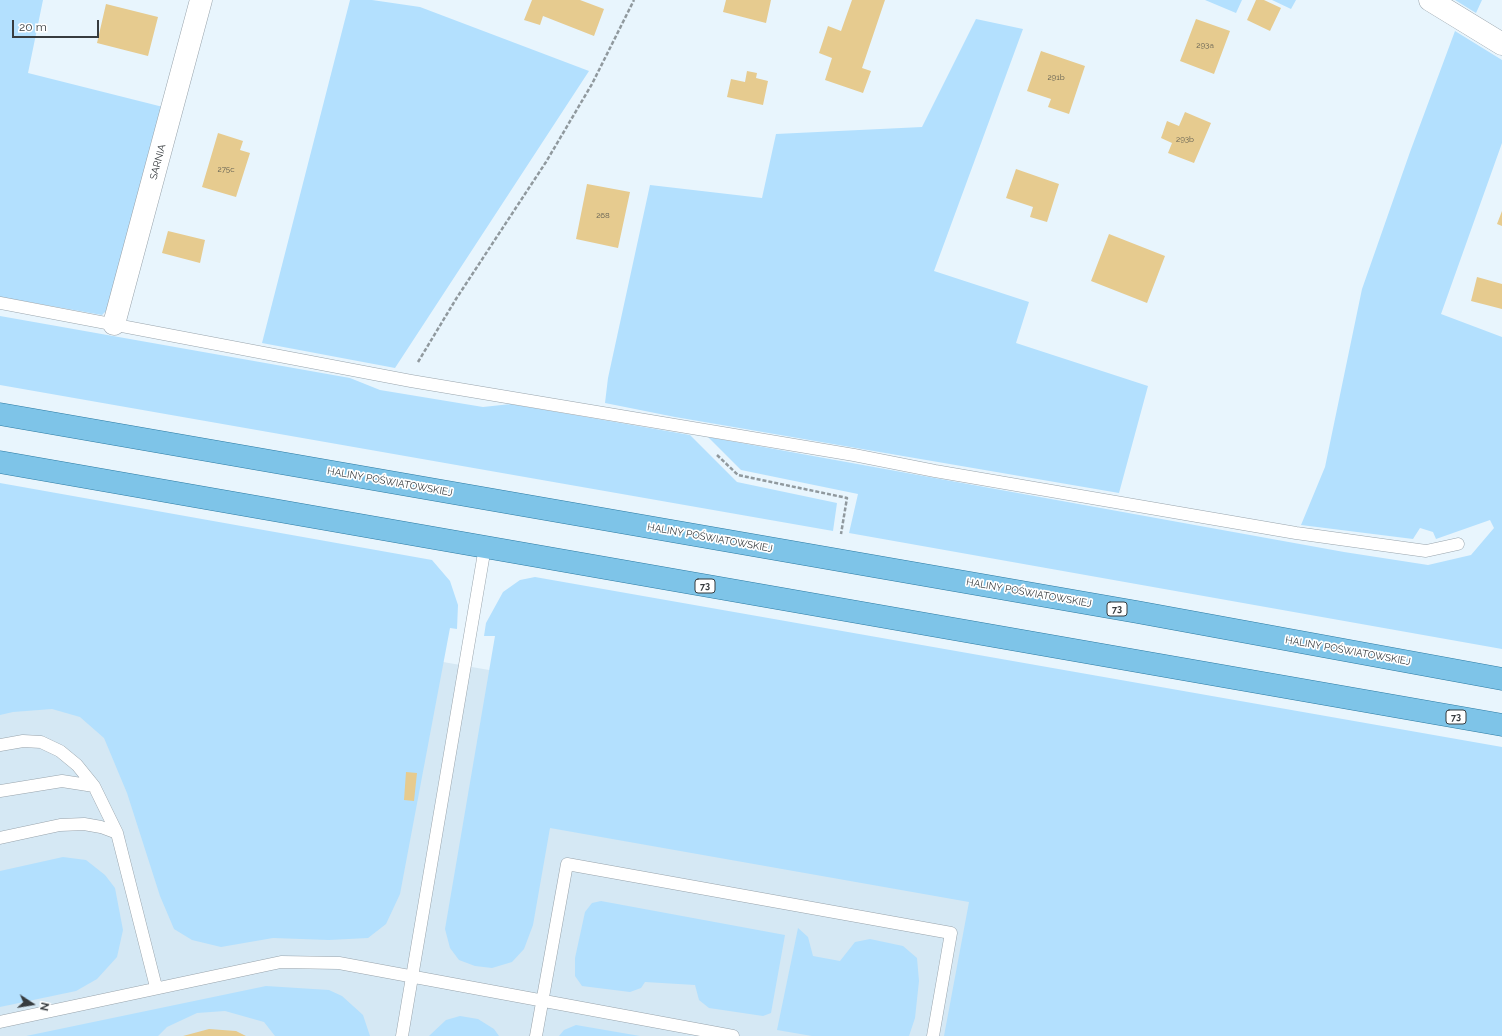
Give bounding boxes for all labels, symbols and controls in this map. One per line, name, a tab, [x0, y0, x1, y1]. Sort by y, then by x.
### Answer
scale bar	[14, 12, 101, 38]
text: 20 m	[19, 20, 47, 34]
house number: 293a	[1196, 41, 1214, 51]
house number: 291b	[1047, 73, 1065, 83]
house number: 293b	[1176, 135, 1194, 145]
street label: SARNIA	[148, 143, 168, 181]
house number: 275c	[217, 165, 235, 175]
house number: 268	[596, 211, 610, 221]
street label: HALINY POŚWIATOWSKIEJ	[326, 465, 454, 499]
street label: HALINY POŚWIATOWSKIEJ	[646, 521, 774, 555]
street label: HALINY POŚWIATOWSKIEJ	[965, 576, 1093, 610]
road number: 73	[695, 579, 715, 593]
road number: 73	[1107, 602, 1127, 616]
street label: HALINY POŚWIATOWSKIEJ	[1284, 634, 1412, 668]
road number: 73	[1446, 710, 1466, 724]
north arrow	[12, 984, 52, 1024]
text: N	[37, 1001, 51, 1012]

